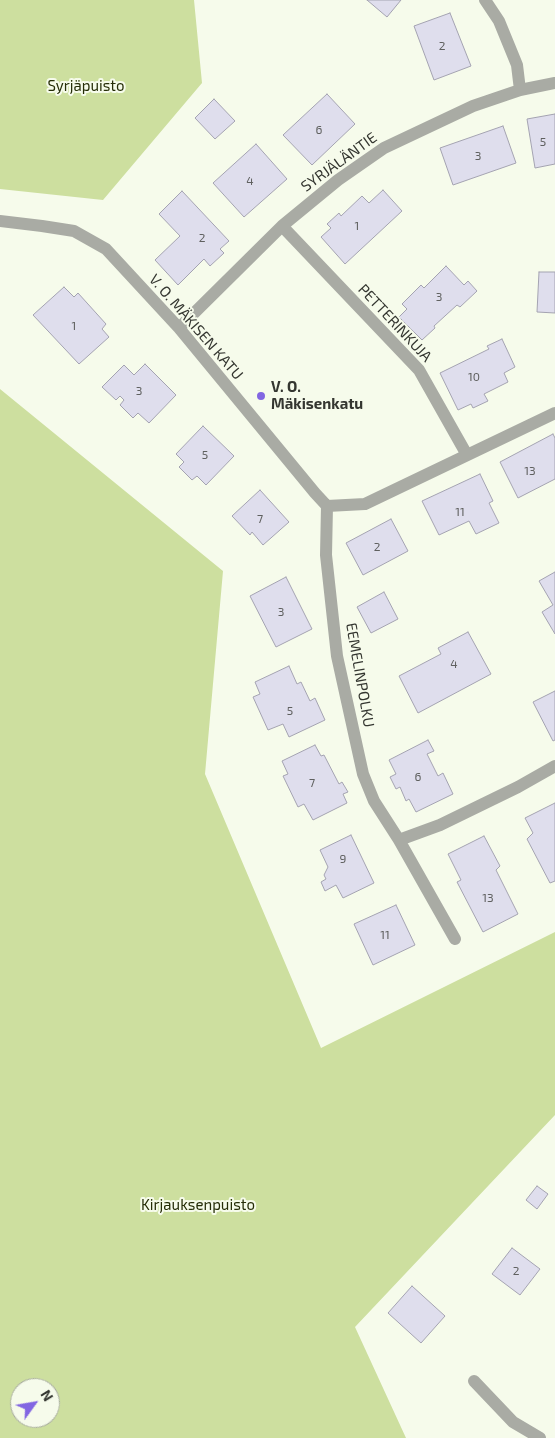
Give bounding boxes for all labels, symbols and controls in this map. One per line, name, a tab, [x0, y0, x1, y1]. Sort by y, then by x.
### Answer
house number: 2	[439, 39, 445, 53]
park label: Syrjäpuisto	[47, 77, 125, 95]
house number: 6	[316, 123, 322, 137]
street label: SYRJÄLÄNTIE	[298, 128, 380, 196]
house number: 5	[540, 135, 546, 149]
house number: 3	[475, 149, 481, 163]
house number: 4	[246, 174, 254, 188]
house number: 1	[355, 219, 359, 233]
house number: 2	[199, 231, 205, 245]
street label: V. O. MÄKISEN KATU	[145, 271, 247, 383]
street label: PETTERINKUJA	[354, 280, 436, 366]
house number: 3	[436, 290, 442, 304]
house number: 1	[72, 319, 76, 333]
house number: 10	[468, 370, 480, 384]
place label: V. O. Mäkisenkatu	[271, 378, 363, 413]
house number: 3	[136, 384, 142, 398]
marker: V. O. Mäkisenkatu	[255, 390, 267, 402]
house number: 5	[202, 448, 208, 462]
house number: 13	[524, 464, 536, 478]
house number: 11	[455, 505, 465, 519]
house number: 7	[257, 512, 263, 526]
house number: 2	[374, 540, 380, 554]
house number: 3	[278, 605, 284, 619]
street label: EEMELINPOLKU	[342, 621, 378, 729]
house number: 4	[450, 657, 458, 671]
house number: 5	[287, 704, 293, 718]
house number: 6	[415, 770, 421, 784]
house number: 7	[309, 776, 315, 790]
house number: 9	[340, 852, 346, 866]
house number: 13	[482, 891, 494, 905]
house number: 11	[380, 928, 390, 942]
park label: Kirjauksenpuisto	[141, 1196, 255, 1214]
house number: 2	[513, 1264, 519, 1278]
north arrow	[10, 1378, 60, 1428]
text: N	[37, 1387, 57, 1404]

